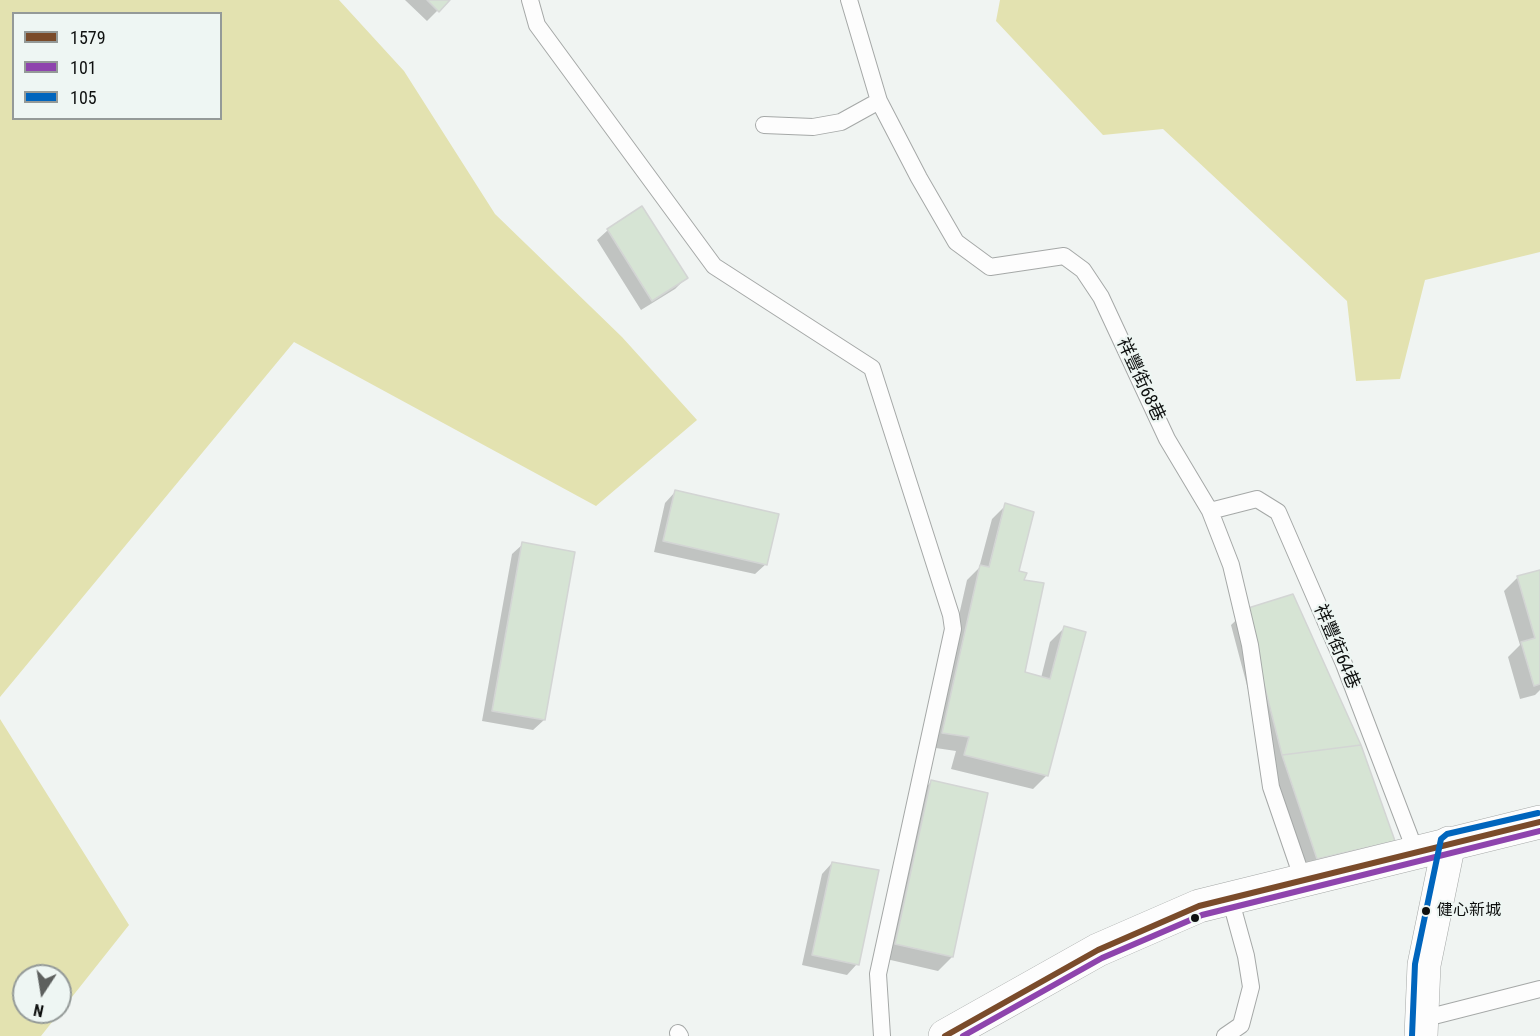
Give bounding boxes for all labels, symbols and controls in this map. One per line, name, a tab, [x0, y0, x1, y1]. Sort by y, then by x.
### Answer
legend	[12, 12, 222, 120]
text: 1579	[70, 27, 106, 48]
text: 101	[70, 57, 97, 78]
text: 105	[70, 87, 97, 108]
street label: 祥豐街68巷	[1111, 335, 1169, 425]
street label: 祥豐街64巷	[1309, 601, 1363, 693]
place label: 健心新城	[1437, 901, 1501, 921]
marker: 健心新城	[1420, 905, 1432, 917]
unlabelled marker	[1189, 912, 1201, 924]
north arrow	[12, 964, 72, 1024]
text: N	[32, 1000, 45, 1020]

